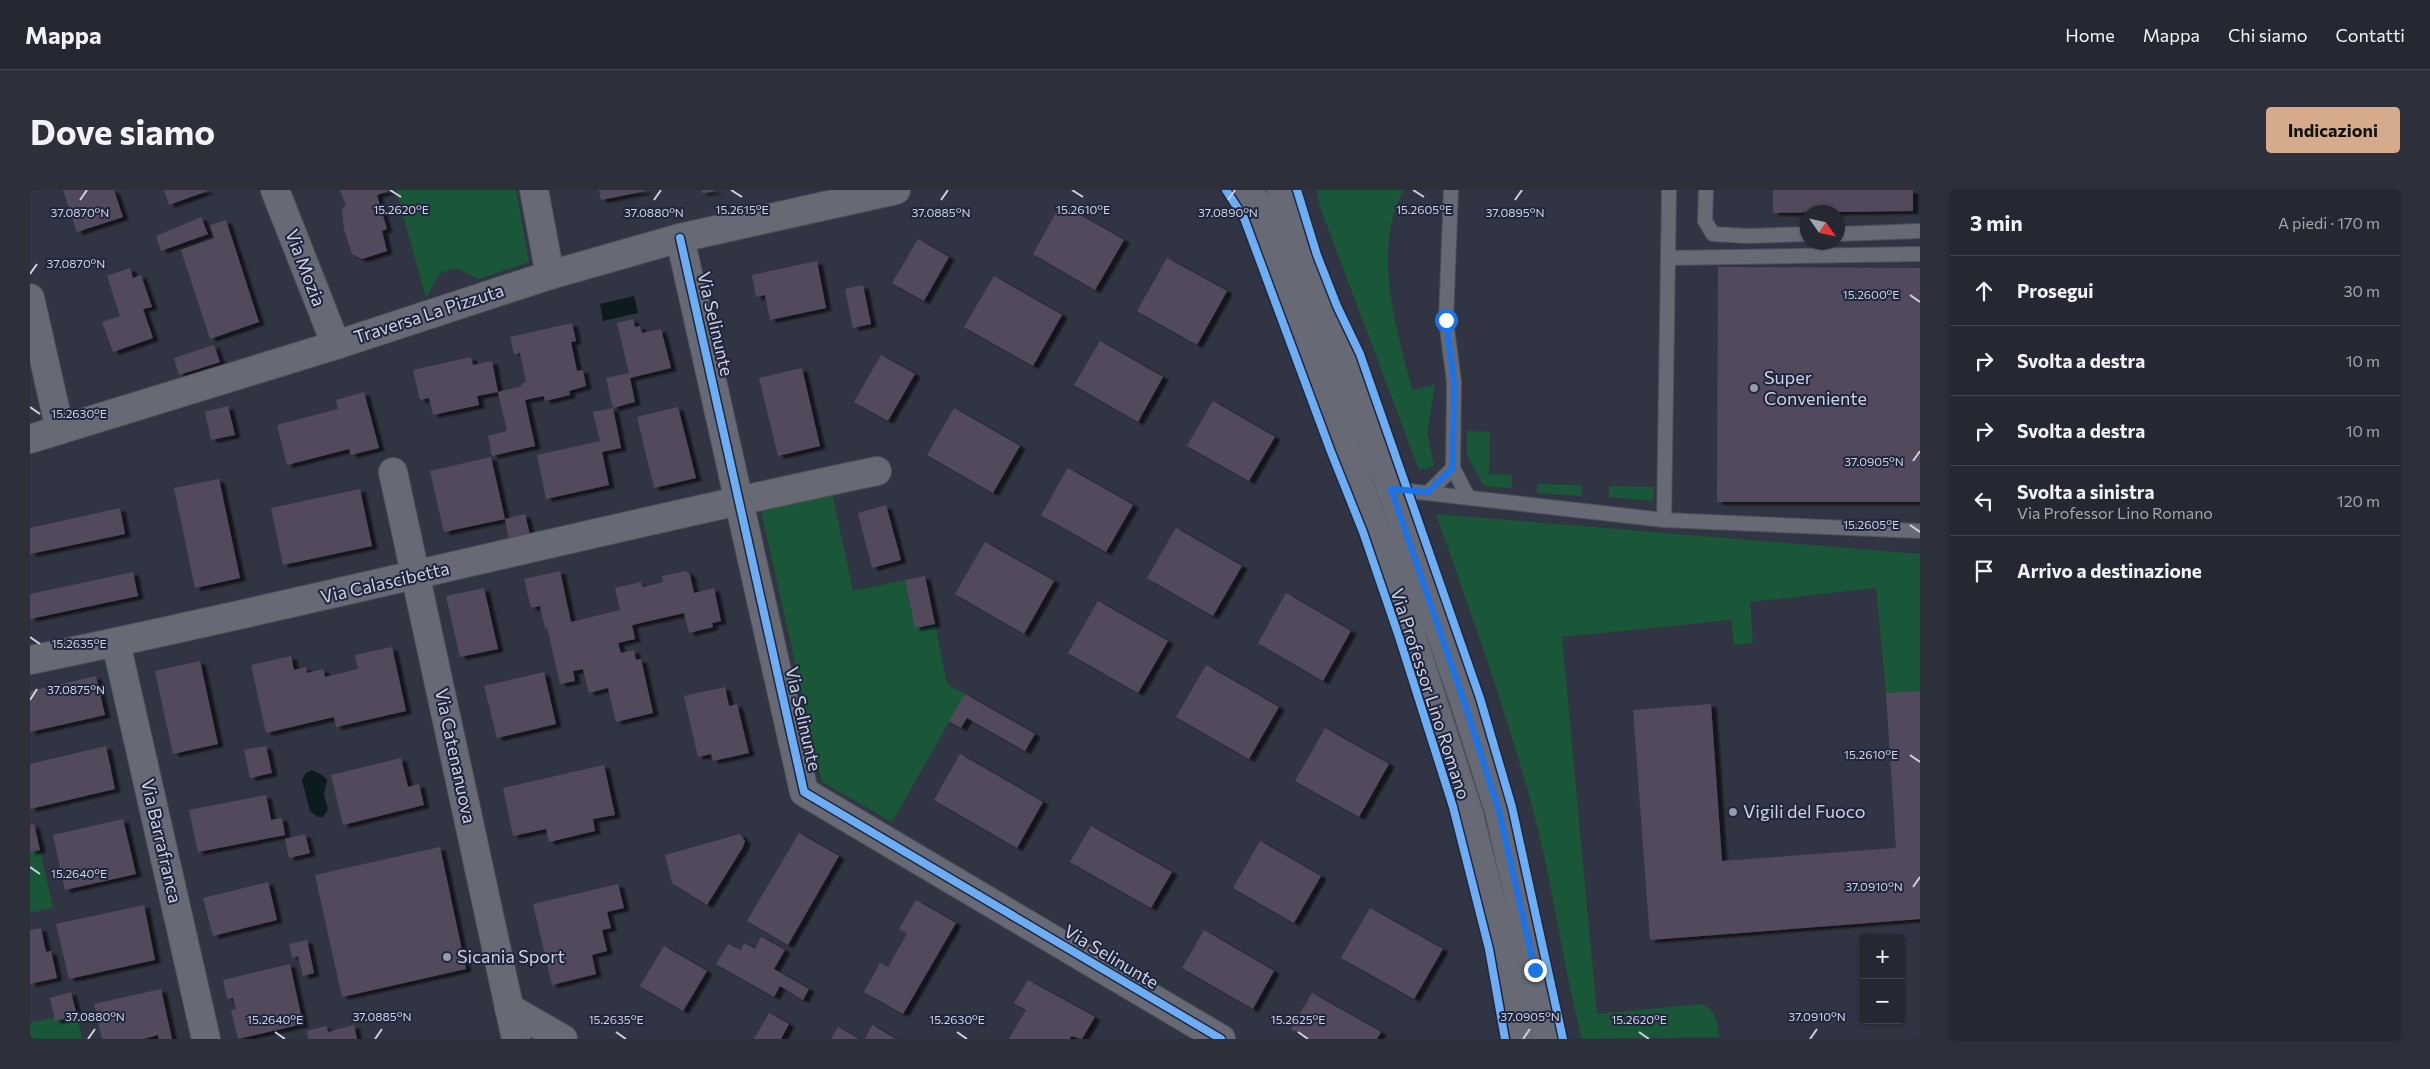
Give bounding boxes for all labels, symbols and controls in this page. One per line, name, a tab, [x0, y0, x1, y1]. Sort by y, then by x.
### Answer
text: Mappa	[25, 20, 102, 49]
text: Home	[2065, 24, 2115, 46]
text: Mappa	[2143, 24, 2200, 46]
text: Chi siamo	[2228, 24, 2307, 46]
text: Contatti	[2335, 24, 2405, 46]
button: Indicazioni	[2266, 107, 2400, 153]
text: Dove siamo	[30, 109, 215, 152]
text: 15.2620°E	[373, 202, 429, 216]
text: 15.2615°E	[715, 202, 769, 216]
text: 15.2610°E	[1056, 202, 1110, 216]
text: 15.2605°E	[1396, 202, 1452, 216]
text: 37.0870°N	[51, 205, 109, 219]
text: 37.0880°N	[624, 205, 684, 219]
text: 37.0885°N	[912, 205, 970, 219]
text: 37.0890°N	[1198, 205, 1258, 219]
text: 37.0895°N	[1486, 205, 1544, 219]
north arrow	[1800, 205, 1845, 250]
text: 3 min	[1970, 210, 2023, 235]
text: A piedi · 170 m	[2278, 213, 2380, 232]
street label: Via Mozia	[281, 226, 331, 309]
text: 37.0870°N	[47, 256, 105, 270]
street label: Via Selinunte	[693, 269, 739, 378]
icon: ahead	[1970, 277, 1998, 305]
street label: Traversa La Pizzuta	[351, 278, 506, 348]
text: Prosegui	[2017, 279, 2094, 302]
text: 30 m	[2343, 281, 2380, 300]
text: 15.2600°E	[1843, 287, 1899, 301]
route start	[1435, 309, 1458, 332]
icon: right	[1970, 347, 1998, 375]
text: Svolta a destra	[2017, 349, 2145, 372]
text: 10 m	[2346, 351, 2380, 370]
place label: Super Conveniente	[1764, 366, 1867, 409]
marker: Super Conveniente	[1748, 382, 1760, 394]
text: 15.2630°E	[51, 406, 107, 420]
icon: right	[1970, 417, 1998, 445]
text: Svolta a destra	[2017, 419, 2145, 442]
text: 10 m	[2346, 421, 2380, 440]
text: 37.0905°N	[1844, 454, 1904, 468]
text: Svolta a sinistra	[2017, 480, 2155, 503]
icon: left	[1970, 487, 1998, 515]
text: 120 m	[2337, 491, 2380, 510]
text: Via Professor Lino Romano	[2017, 503, 2213, 522]
text: 15.2605°E	[1843, 517, 1899, 531]
street label: Via Calascibetta	[318, 557, 451, 608]
icon: arrive	[1970, 557, 1998, 585]
text: Arrivo a destinazione	[2017, 559, 2202, 582]
street label: Via Professor Lino Romano	[1386, 585, 1475, 802]
text: 15.2635°E	[51, 636, 107, 650]
street label: Via Selinunte	[781, 664, 827, 773]
text: 37.0875°N	[47, 682, 105, 696]
street label: Via Catenanuova	[431, 686, 481, 825]
text: 15.2610°E	[1844, 747, 1898, 761]
street label: Via Barrafranca	[137, 777, 187, 905]
place label: Vigili del Fuoco	[1743, 800, 1865, 822]
marker: Vigili del Fuoco	[1727, 806, 1739, 818]
text: 15.2640°E	[51, 866, 107, 880]
text: 37.0910°N	[1845, 879, 1903, 893]
street label: Via Selinunte	[1060, 919, 1163, 993]
map controls	[1860, 934, 1905, 1024]
button: +	[1860, 934, 1905, 979]
place label: Sicania Sport	[457, 945, 565, 967]
marker: Sicania Sport	[441, 951, 453, 963]
route end	[1524, 959, 1547, 982]
button: −	[1860, 979, 1905, 1024]
text: 37.0880°N	[65, 1009, 125, 1023]
text: 37.0885°N	[353, 1009, 411, 1023]
text: 37.0905°N	[1500, 1009, 1560, 1023]
text: 37.0910°N	[1788, 1009, 1846, 1023]
text: 15.2640°E	[247, 1012, 303, 1026]
text: 15.2635°E	[588, 1012, 644, 1026]
text: 15.2630°E	[929, 1012, 985, 1026]
text: 15.2625°E	[1271, 1012, 1325, 1026]
text: 15.2620°E	[1611, 1012, 1667, 1026]

